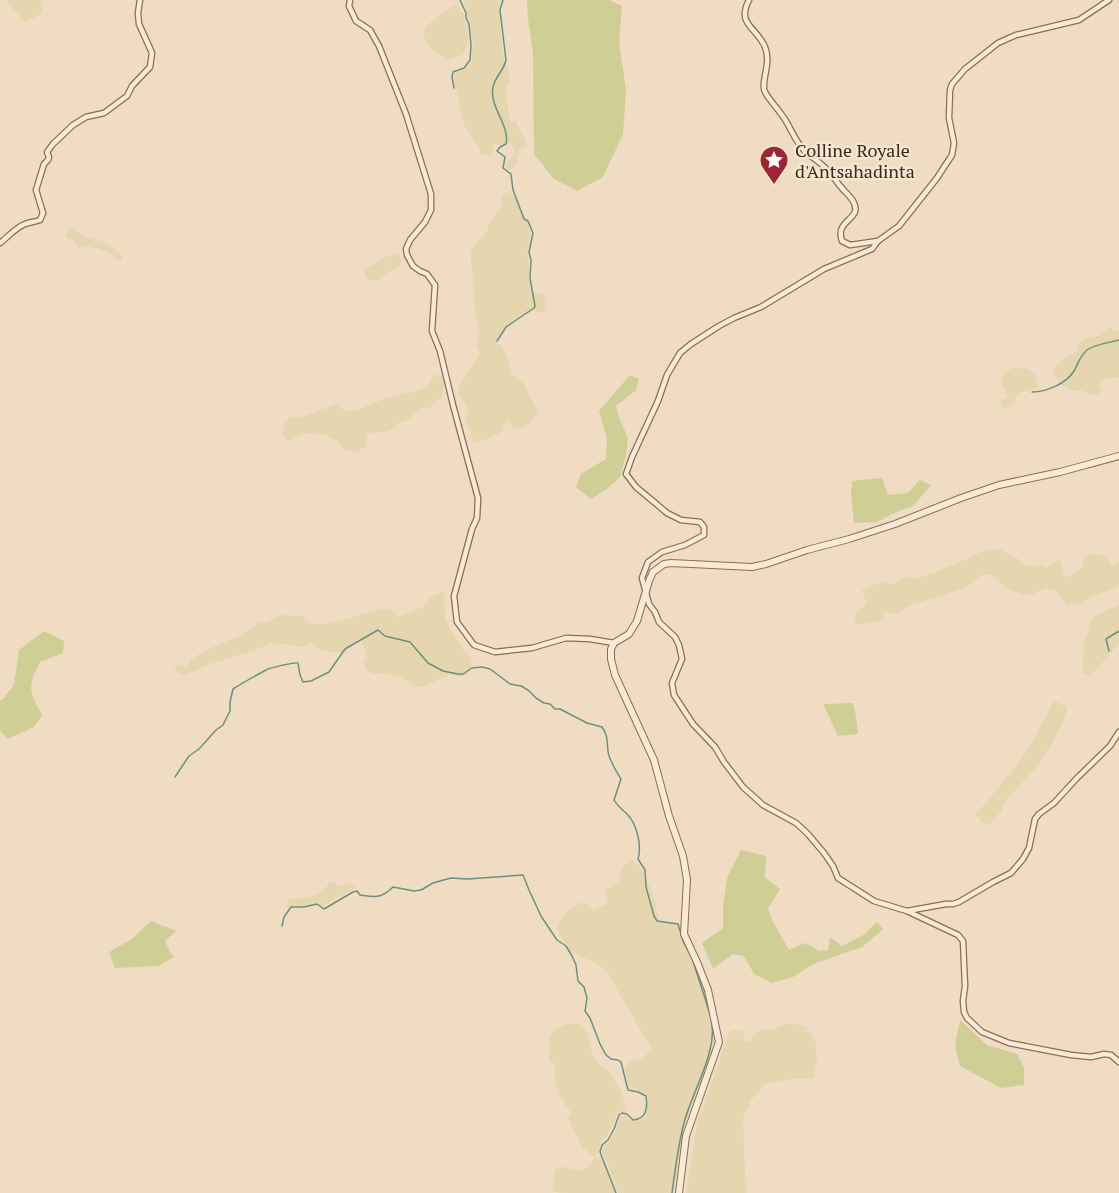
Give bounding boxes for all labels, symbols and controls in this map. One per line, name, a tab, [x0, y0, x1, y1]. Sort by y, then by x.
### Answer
place label: Colline Royale d'Antsahadinta	[795, 138, 915, 183]
place icon: Colline Royale d'Antsahadinta	[758, 144, 790, 186]

